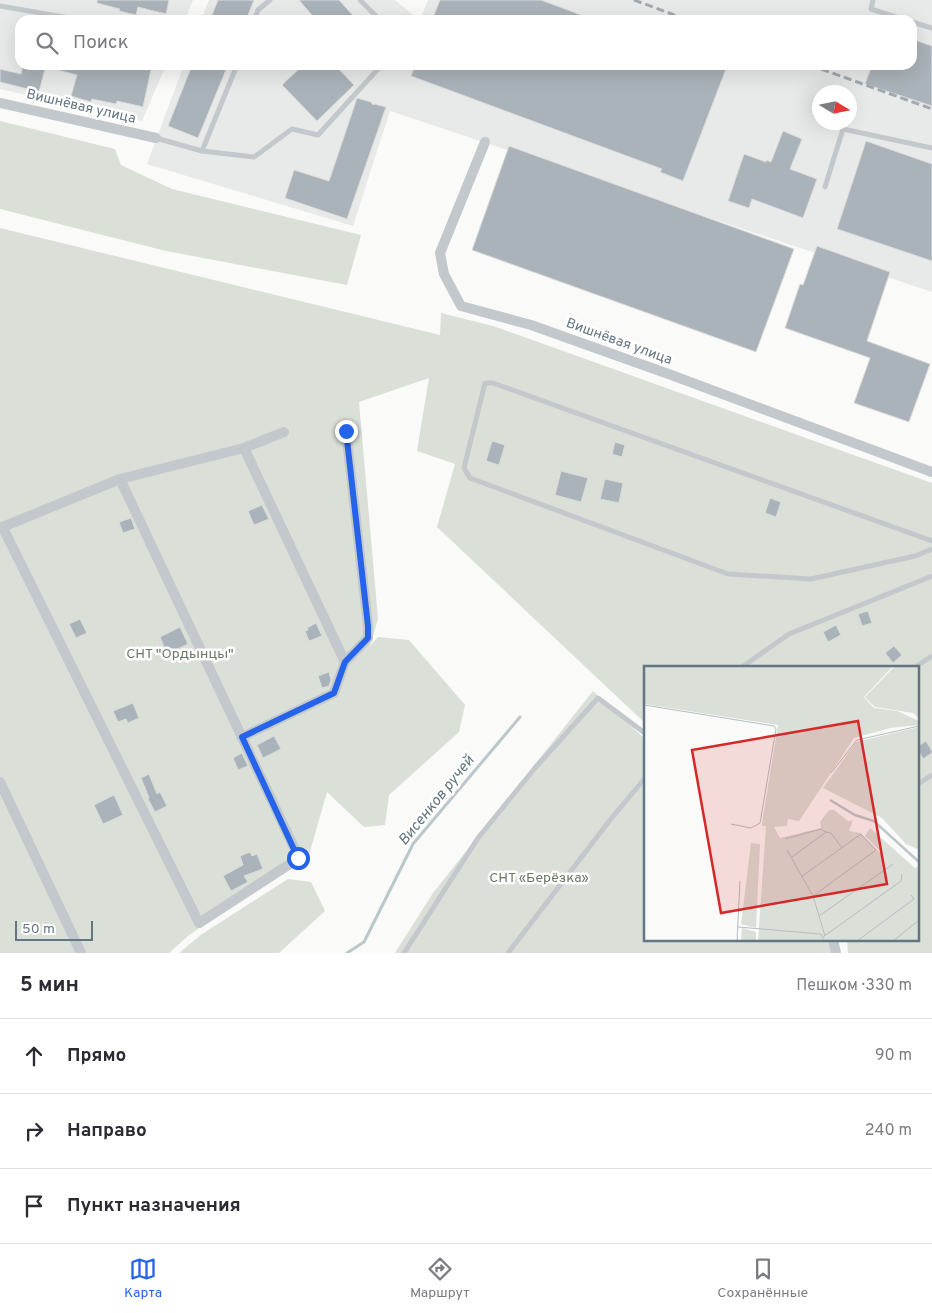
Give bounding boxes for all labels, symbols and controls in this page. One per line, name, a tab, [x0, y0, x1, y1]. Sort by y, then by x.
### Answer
search box	[15, 15, 917, 70]
icon: search	[33, 29, 61, 57]
text: Поиск	[73, 31, 129, 55]
north arrow	[812, 85, 857, 130]
street label: Вишнёвая улица	[25, 86, 137, 128]
street label: Вишнёвая улица	[564, 315, 674, 369]
route end	[335, 420, 358, 443]
park label: СНТ "Ордынцы"	[126, 646, 234, 663]
inset map	[644, 666, 920, 941]
water label: Висенков ручей	[395, 751, 480, 850]
route start	[287, 847, 310, 870]
park label: СНТ «Берёзка»	[489, 870, 589, 887]
scale bar	[15, 918, 92, 941]
text: 50 m	[22, 921, 55, 938]
text: 5 мин	[20, 972, 79, 999]
text: Пешком · 330 m	[796, 976, 912, 996]
icon: ahead	[20, 1042, 48, 1070]
text: Прямо	[67, 1044, 126, 1068]
text: 90 m	[875, 1046, 912, 1066]
icon: right	[20, 1117, 48, 1145]
text: Направо	[67, 1119, 147, 1143]
text: 240 m	[865, 1121, 912, 1141]
icon: arrive	[20, 1192, 48, 1220]
text: Пункт назначения	[67, 1194, 241, 1218]
tab: Карта	[124, 1255, 162, 1302]
tab: Маршрут	[410, 1255, 470, 1302]
tab: Сохранённые	[717, 1255, 808, 1302]

